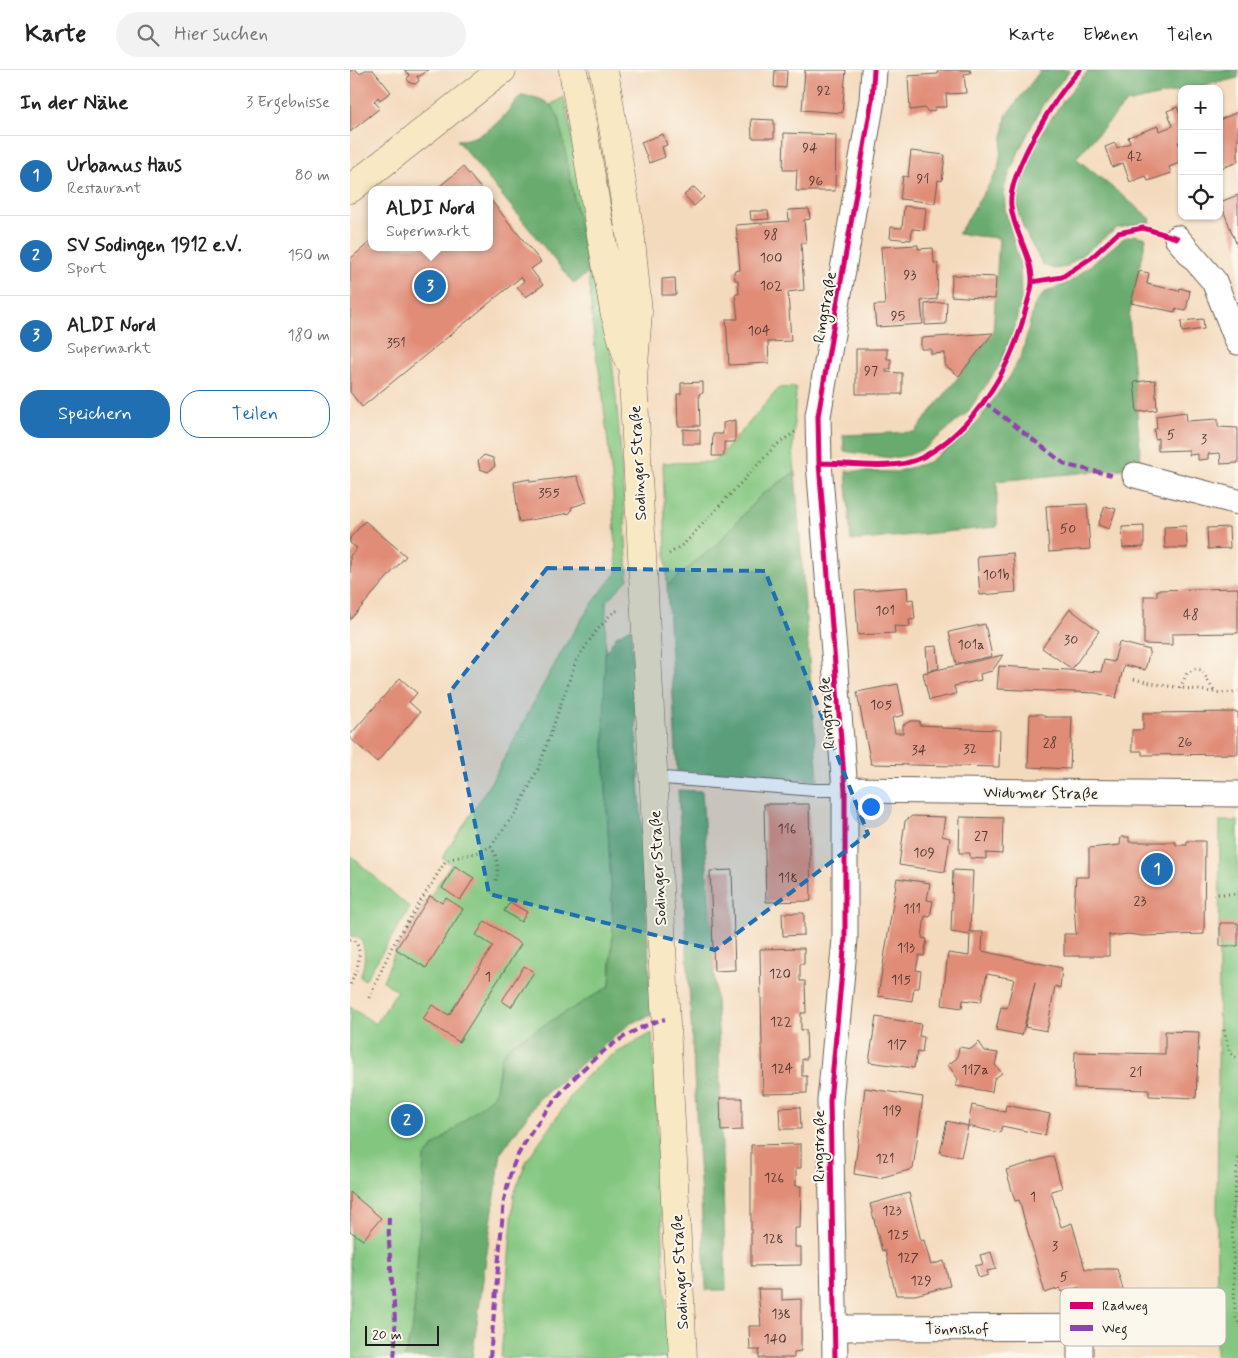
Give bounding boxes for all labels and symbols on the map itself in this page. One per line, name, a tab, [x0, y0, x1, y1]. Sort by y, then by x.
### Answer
house number: 92	[817, 82, 831, 100]
house number: 94	[802, 139, 818, 157]
house number: 42	[1127, 148, 1143, 166]
house number: 91	[917, 170, 929, 188]
house number: 96	[809, 172, 824, 190]
house number: 98	[764, 226, 778, 244]
house number: 100	[760, 249, 782, 267]
house number: 93	[904, 266, 916, 284]
pin: 3	[414, 267, 446, 305]
street label: Ringstraße	[809, 270, 843, 345]
house number: 102	[760, 277, 782, 295]
house number: 95	[891, 307, 905, 325]
house number: 104	[748, 322, 770, 340]
house number: 351	[386, 334, 406, 352]
house number: 97	[864, 362, 878, 380]
street label: Sodinger Straße	[625, 405, 652, 521]
house number: 5	[1167, 426, 1175, 444]
house number: 3	[1201, 430, 1207, 448]
house number: 355	[538, 484, 560, 502]
house number: 50	[1060, 520, 1076, 538]
house number: 101b	[983, 566, 1009, 584]
house number: 101	[875, 602, 895, 620]
house number: 48	[1183, 606, 1199, 624]
house number: 30	[1064, 631, 1078, 649]
house number: 101a	[958, 636, 984, 654]
street label: Ringstraße	[814, 676, 841, 750]
house number: 105	[870, 696, 892, 714]
house number: 26	[1178, 733, 1193, 751]
house number: 28	[1043, 734, 1057, 752]
house number: 32	[963, 740, 977, 758]
house number: 34	[912, 741, 927, 759]
street label: Widumer Straße	[983, 782, 1099, 805]
your location	[858, 794, 884, 820]
street label: Sodinger Straße	[645, 810, 672, 926]
house number: 116	[778, 820, 796, 838]
house number: 27	[974, 827, 988, 845]
house number: 109	[913, 844, 935, 862]
pin: 1	[1141, 850, 1173, 888]
house number: 118	[778, 869, 798, 887]
house number: 23	[1134, 892, 1146, 910]
house number: 111	[903, 900, 921, 918]
house number: 113	[897, 939, 915, 957]
house number: 120	[769, 965, 791, 983]
house number: 1	[485, 968, 491, 986]
house number: 115	[891, 971, 911, 989]
house number: 122	[770, 1013, 792, 1031]
house number: 117	[887, 1036, 907, 1054]
house number: 124	[771, 1060, 793, 1078]
house number: 117a	[961, 1061, 989, 1079]
house number: 21	[1130, 1063, 1142, 1081]
pin: 2	[391, 1101, 423, 1139]
house number: 119	[882, 1102, 902, 1120]
street label: Ringstraße	[809, 1110, 831, 1182]
house number: 121	[875, 1150, 895, 1168]
house number: 126	[764, 1169, 784, 1187]
house number: 1	[1030, 1188, 1036, 1206]
house number: 123	[882, 1202, 902, 1220]
street label: Sodinger Straße	[667, 1214, 694, 1330]
house number: 125	[887, 1226, 909, 1244]
house number: 128	[762, 1230, 784, 1248]
house number: 3	[1052, 1237, 1058, 1255]
house number: 127	[897, 1249, 919, 1267]
house number: 5	[1060, 1268, 1068, 1286]
house number: 129	[910, 1272, 932, 1290]
legend	[1060, 1288, 1226, 1346]
text: Radweg	[1102, 1297, 1148, 1315]
house number: 138	[771, 1305, 791, 1323]
street label: Tönnishof	[925, 1319, 989, 1340]
text: Weg	[1102, 1320, 1128, 1340]
scale bar	[365, 1323, 439, 1346]
house number: 140	[763, 1330, 787, 1348]

